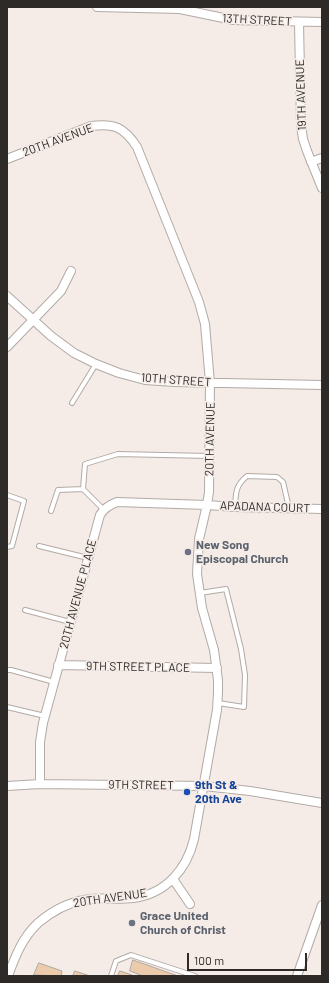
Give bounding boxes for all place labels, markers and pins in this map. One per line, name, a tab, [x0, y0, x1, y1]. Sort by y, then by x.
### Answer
place label: New Song Episcopal Church	[196, 538, 288, 566]
marker: New Song Episcopal Church	[183, 547, 193, 557]
place label: 9th St & 20th Ave	[195, 778, 242, 806]
marker: 9th St & 20th Ave	[182, 787, 192, 797]
place label: Grace United Church of Christ	[140, 909, 226, 937]
marker: Grace United Church of Christ	[127, 918, 137, 928]

